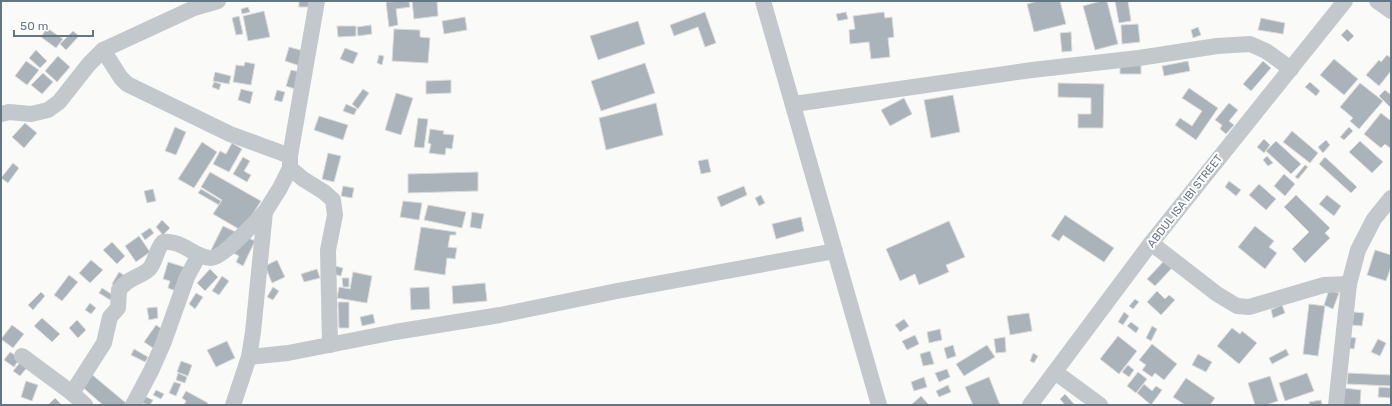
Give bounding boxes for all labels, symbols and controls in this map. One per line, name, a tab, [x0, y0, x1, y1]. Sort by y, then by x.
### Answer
scale bar	[14, 12, 93, 38]
text: 50 m	[20, 19, 48, 33]
street label: ABDUL ISA IBI STREET	[1145, 152, 1226, 250]

